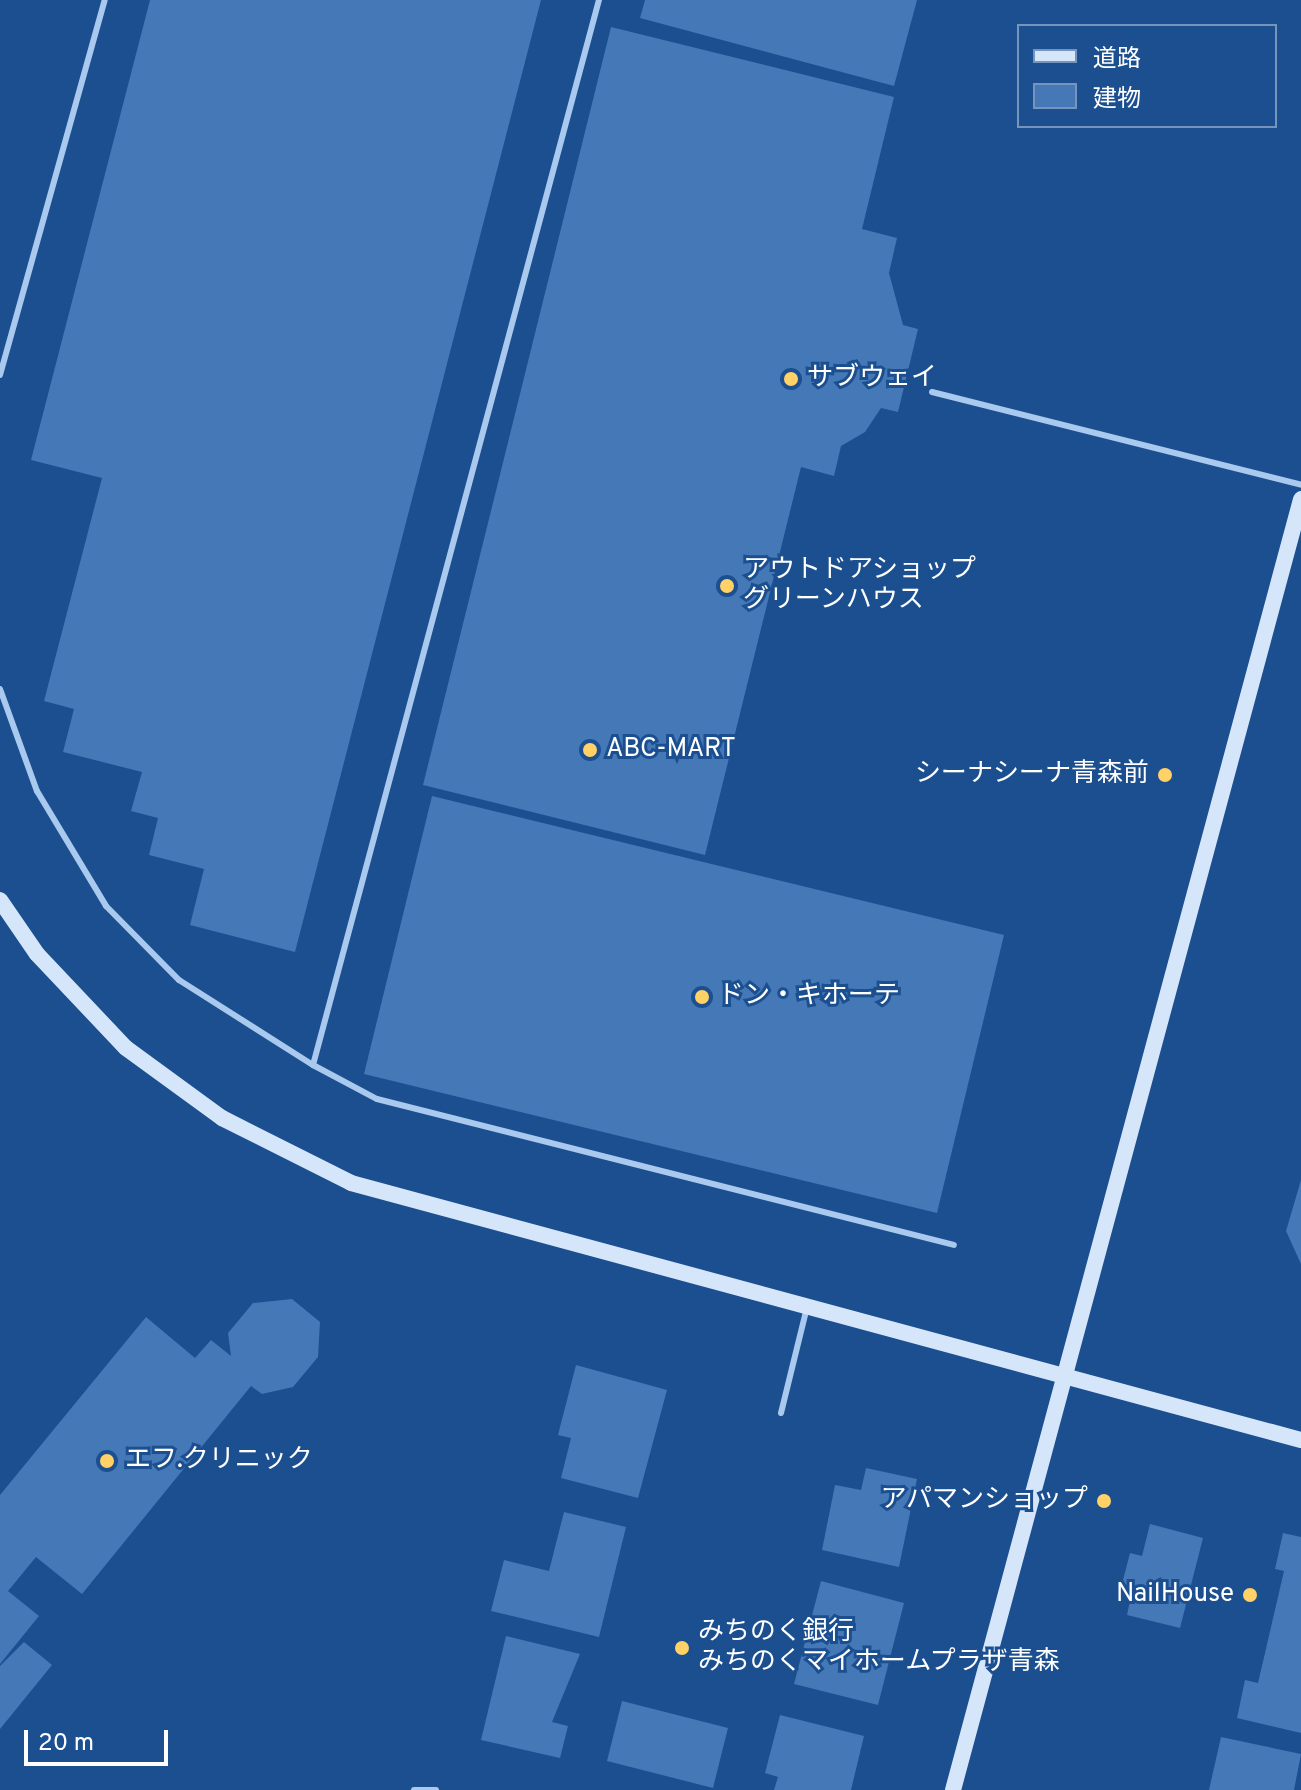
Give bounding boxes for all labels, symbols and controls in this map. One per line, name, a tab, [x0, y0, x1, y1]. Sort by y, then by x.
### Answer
legend	[1017, 24, 1277, 128]
text: 道路	[1093, 45, 1141, 75]
text: 建物	[1093, 85, 1141, 115]
place label: サブウェイ	[807, 363, 937, 395]
marker: サブウェイ	[782, 370, 800, 388]
place label: アウトドアショップ グリーンハウス	[743, 555, 977, 616]
marker: アウトドアショップ グリーンハウス	[718, 577, 736, 595]
place label: ABC-MART	[606, 734, 736, 766]
marker: ABC-MART	[581, 741, 599, 759]
place label: シーナシーナ青森前	[915, 759, 1149, 791]
marker: シーナシーナ青森前	[1156, 766, 1174, 784]
place label: ドン・キホーテ	[718, 981, 900, 1013]
marker: ドン・キホーテ	[693, 988, 711, 1006]
place label: エフ.クリニック	[125, 1445, 313, 1477]
marker: エフ.クリニック	[96, 1450, 118, 1472]
place label: アパマンショップ	[880, 1485, 1088, 1517]
marker: アパマンショップ	[1095, 1492, 1113, 1510]
place label: NailHouse	[1116, 1579, 1234, 1611]
marker: NailHouse	[1241, 1586, 1259, 1604]
place label: みちのく銀行 みちのくマイホームプラザ青森	[698, 1617, 1062, 1678]
marker: みちのく銀行 みちのくマイホームプラザ青森	[673, 1639, 691, 1657]
scale bar	[28, 1714, 172, 1764]
text: 20 m	[38, 1729, 94, 1759]

